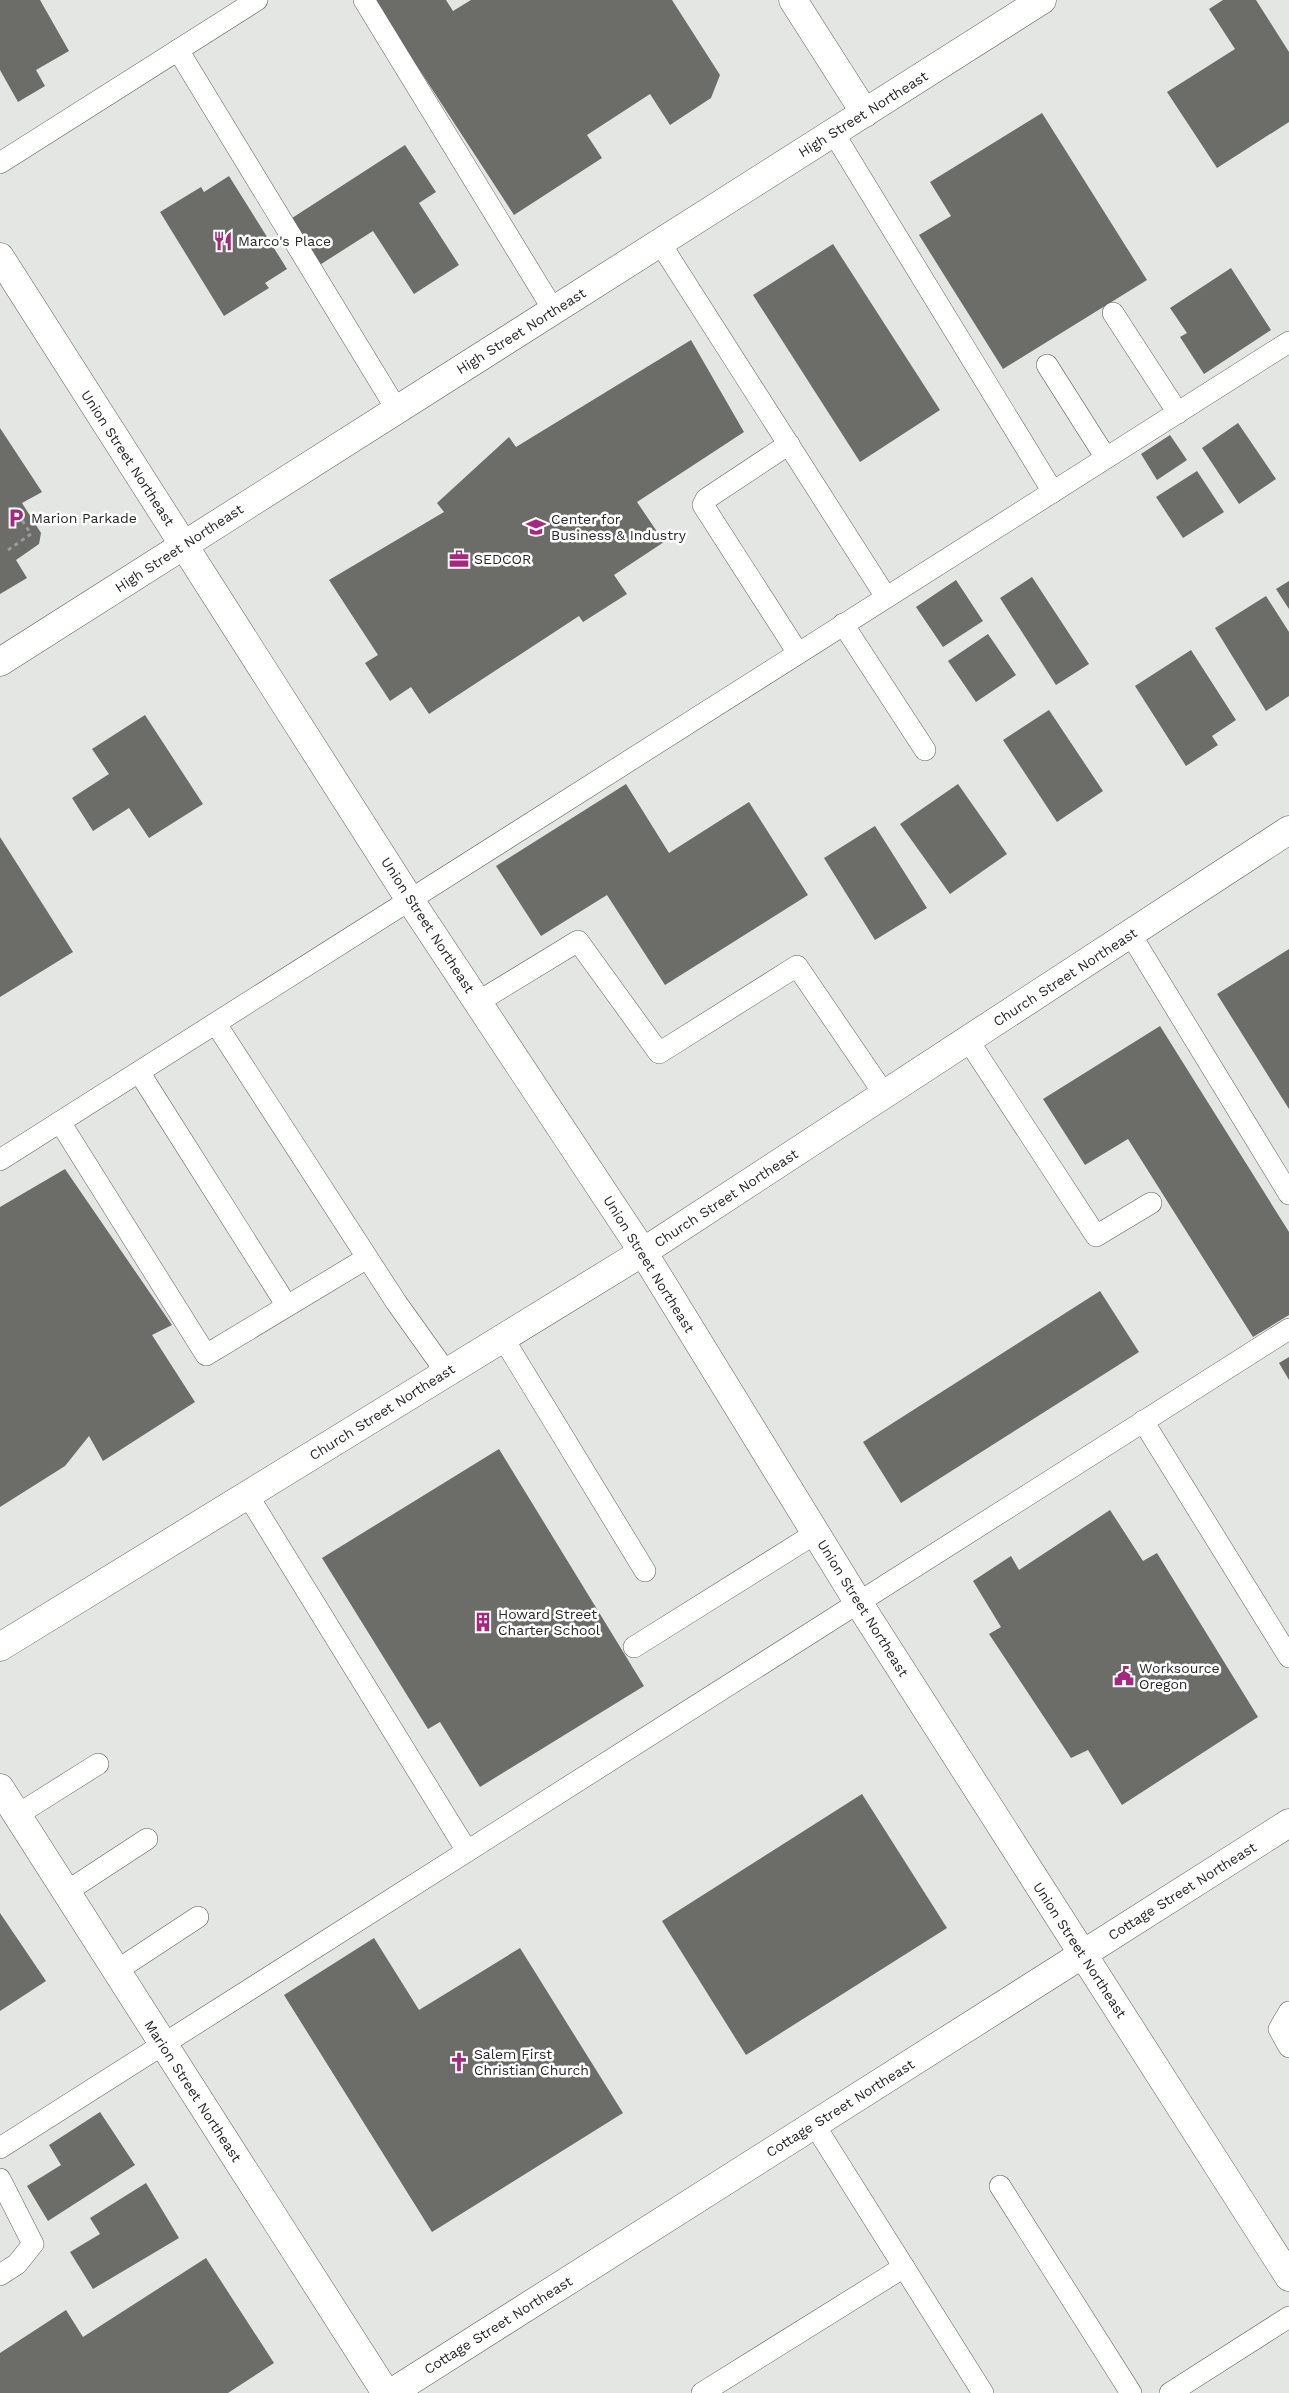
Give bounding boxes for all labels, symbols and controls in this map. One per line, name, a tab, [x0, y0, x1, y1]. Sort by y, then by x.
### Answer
street label: High Street Northeast	[795, 68, 931, 160]
restaurant icon: Marco's Place	[212, 230, 234, 252]
place label: Marco's Place	[238, 233, 331, 249]
street label: High Street Northeast	[453, 285, 589, 377]
street label: Union Street Northeast	[78, 387, 178, 529]
street label: High Street Northeast	[112, 501, 246, 595]
parking icon: Marion Parkade	[5, 507, 27, 529]
place label: Marion Parkade	[31, 510, 137, 526]
place label: Center for Business & Industry	[551, 511, 687, 543]
school or university icon: Center for Business & Industry	[525, 516, 547, 538]
office icon: SEDCOR	[448, 548, 470, 570]
place label: SEDCOR	[474, 551, 531, 567]
street label: Union Street Northeast	[378, 854, 478, 996]
street label: Church Street Northeast	[990, 924, 1140, 1030]
street label: Church Street Northeast	[651, 1145, 801, 1251]
street label: Union Street Northeast	[600, 1192, 698, 1336]
street label: Church Street Northeast	[306, 1361, 458, 1463]
street label: Union Street Northeast	[814, 1536, 912, 1680]
place label: Howard Street Charter School	[498, 1606, 601, 1638]
building icon: Howard Street Charter School	[472, 1611, 494, 1633]
place label: Worksource Oregon	[1139, 1660, 1220, 1692]
public building icon: Worksource Oregon	[1113, 1665, 1135, 1687]
street label: Cottage Street Northeast	[1105, 1839, 1259, 1943]
street label: Union Street Northeast	[1030, 1879, 1130, 2021]
street label: Marion Street Northeast	[141, 2017, 245, 2165]
place label: Salem First Christian Church	[474, 2046, 589, 2078]
church icon: Salem First Christian Church	[448, 2051, 470, 2073]
street label: Cottage Street Northeast	[763, 2056, 917, 2160]
street label: Cottage Street Northeast	[421, 2273, 575, 2377]

